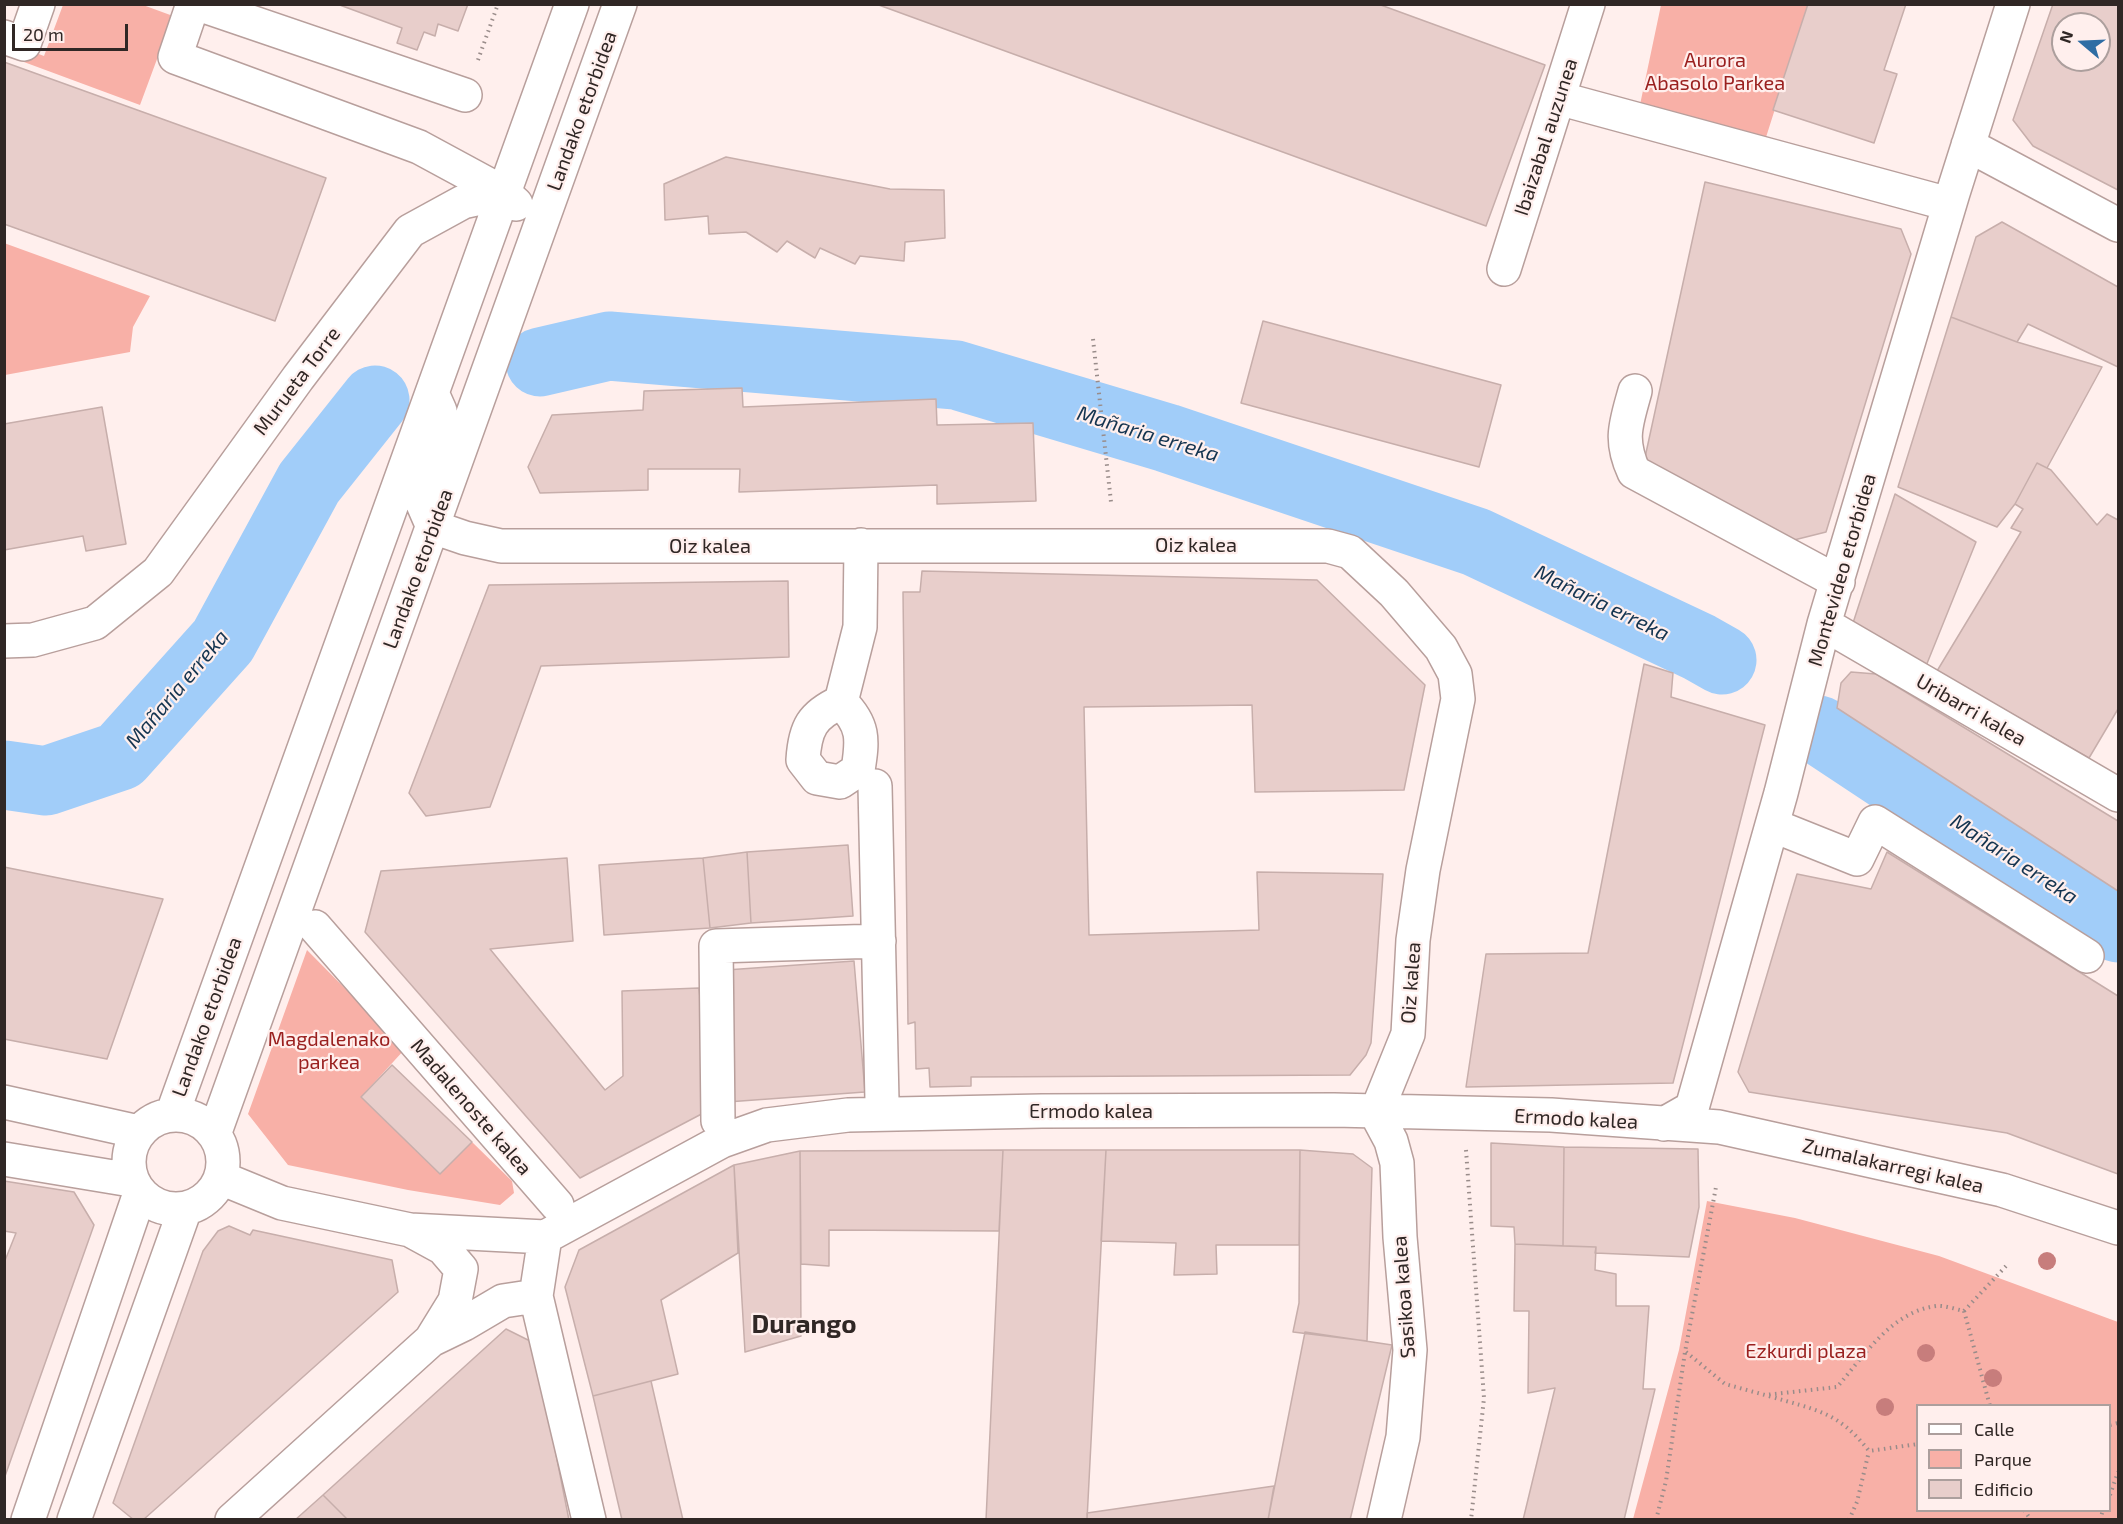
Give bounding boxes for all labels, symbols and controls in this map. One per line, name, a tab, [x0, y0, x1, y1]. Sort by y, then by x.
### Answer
scale bar	[15, 12, 130, 50]
north arrow	[2051, 12, 2111, 72]
text: 20 m	[23, 23, 64, 45]
street label: Landako etorbidea	[542, 28, 622, 194]
text: N	[2055, 28, 2076, 45]
park label: Aurora Abasolo Parkea	[1645, 48, 1785, 95]
street label: Ibaizabal auzunea	[1509, 55, 1583, 219]
street label: Murueta Torre	[248, 322, 346, 440]
water label: Mañaria erreka	[1074, 400, 1222, 468]
street label: Montevideo etorbidea	[1803, 471, 1881, 669]
street label: Landako etorbidea	[378, 486, 458, 652]
street label: Oiz kalea	[1155, 533, 1237, 557]
street label: Oiz kalea	[669, 534, 751, 558]
water label: Mañaria erreka	[1531, 560, 1673, 646]
water label: Mañaria erreka	[120, 625, 234, 753]
street label: Uribarri kalea	[1912, 669, 2030, 751]
water label: Mañaria erreka	[1946, 808, 2082, 910]
street label: Landako etorbidea	[167, 934, 247, 1100]
street label: Oiz kalea	[1396, 941, 1426, 1025]
park label: Magdalenako parkea	[268, 1027, 390, 1074]
street label: Madalenoste kalea	[405, 1034, 537, 1180]
street label: Ermodo kalea	[1029, 1099, 1153, 1123]
street label: Ermodo kalea	[1513, 1104, 1639, 1134]
street label: Zumalakarregi kalea	[1800, 1133, 1986, 1199]
street label: Sasikoa kalea	[1388, 1235, 1420, 1359]
district label: Durango	[752, 1308, 856, 1340]
park label: Ezkurdi plaza	[1745, 1339, 1867, 1363]
legend	[1916, 1404, 2111, 1512]
text: Calle	[1974, 1418, 2015, 1440]
text: Parque	[1974, 1448, 2032, 1470]
text: Edificio	[1974, 1478, 2033, 1500]

